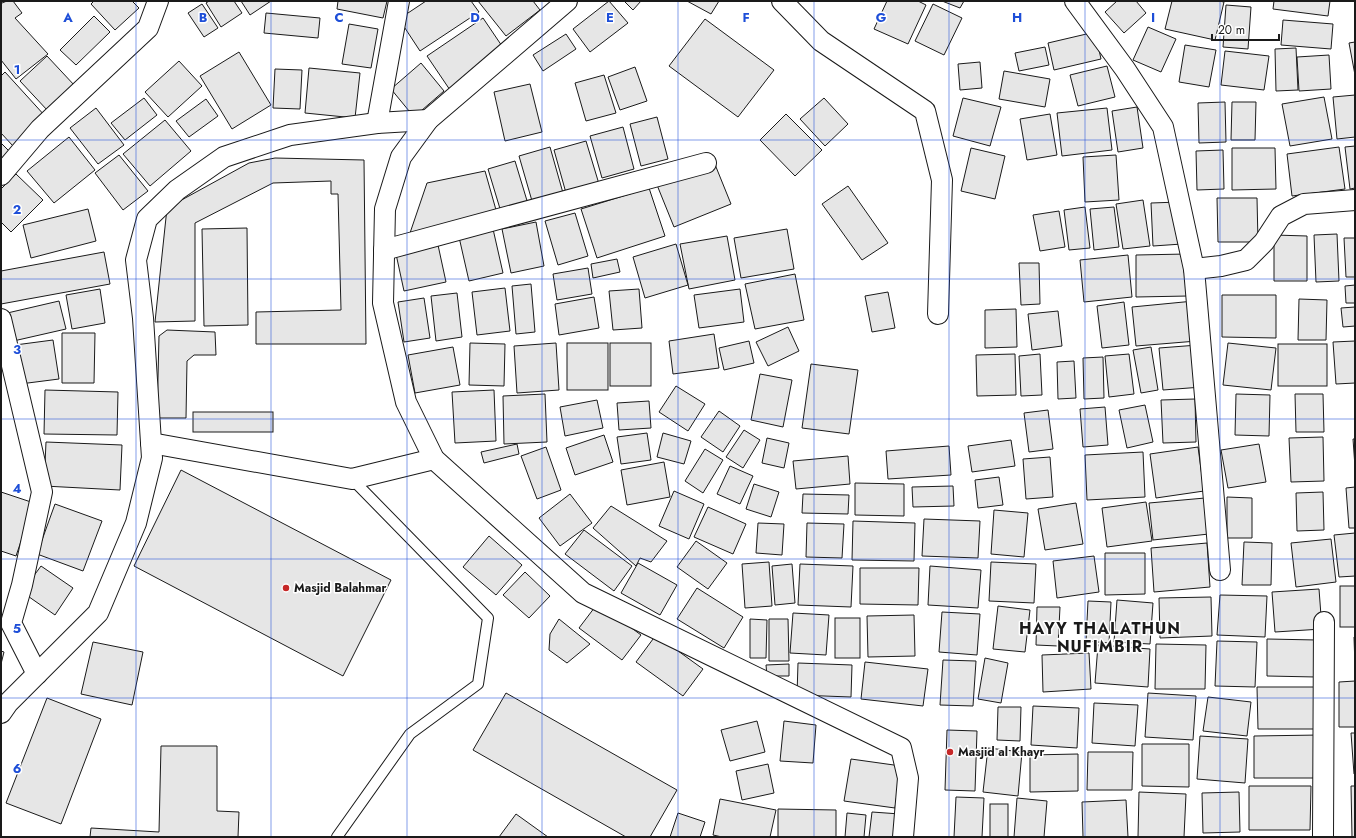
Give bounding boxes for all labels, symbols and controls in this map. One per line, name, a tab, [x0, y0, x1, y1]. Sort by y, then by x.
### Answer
text: A	[62, 8, 73, 27]
text: B	[199, 8, 208, 27]
text: C	[334, 8, 344, 27]
text: D	[470, 8, 480, 27]
text: E	[606, 8, 614, 27]
text: F	[742, 8, 750, 27]
text: G	[876, 8, 887, 27]
text: H	[1012, 8, 1022, 27]
text: I	[1151, 8, 1155, 27]
scale bar	[1212, 16, 1279, 42]
text: 20 m	[1218, 21, 1245, 39]
text: 1	[14, 60, 20, 79]
text: 2	[13, 200, 21, 219]
text: 3	[13, 340, 21, 359]
text: 4	[12, 479, 22, 498]
place label: Masjid Balahmar	[294, 579, 386, 597]
marker: Masjid Balahmar	[281, 583, 291, 593]
district label: HAYY THALATHUN NUFIMBIR	[1019, 617, 1181, 658]
text: 5	[13, 619, 21, 638]
place label: Masjid al Khayr	[958, 743, 1044, 761]
marker: Masjid al Khayr	[945, 747, 955, 757]
text: 6	[13, 759, 22, 778]

